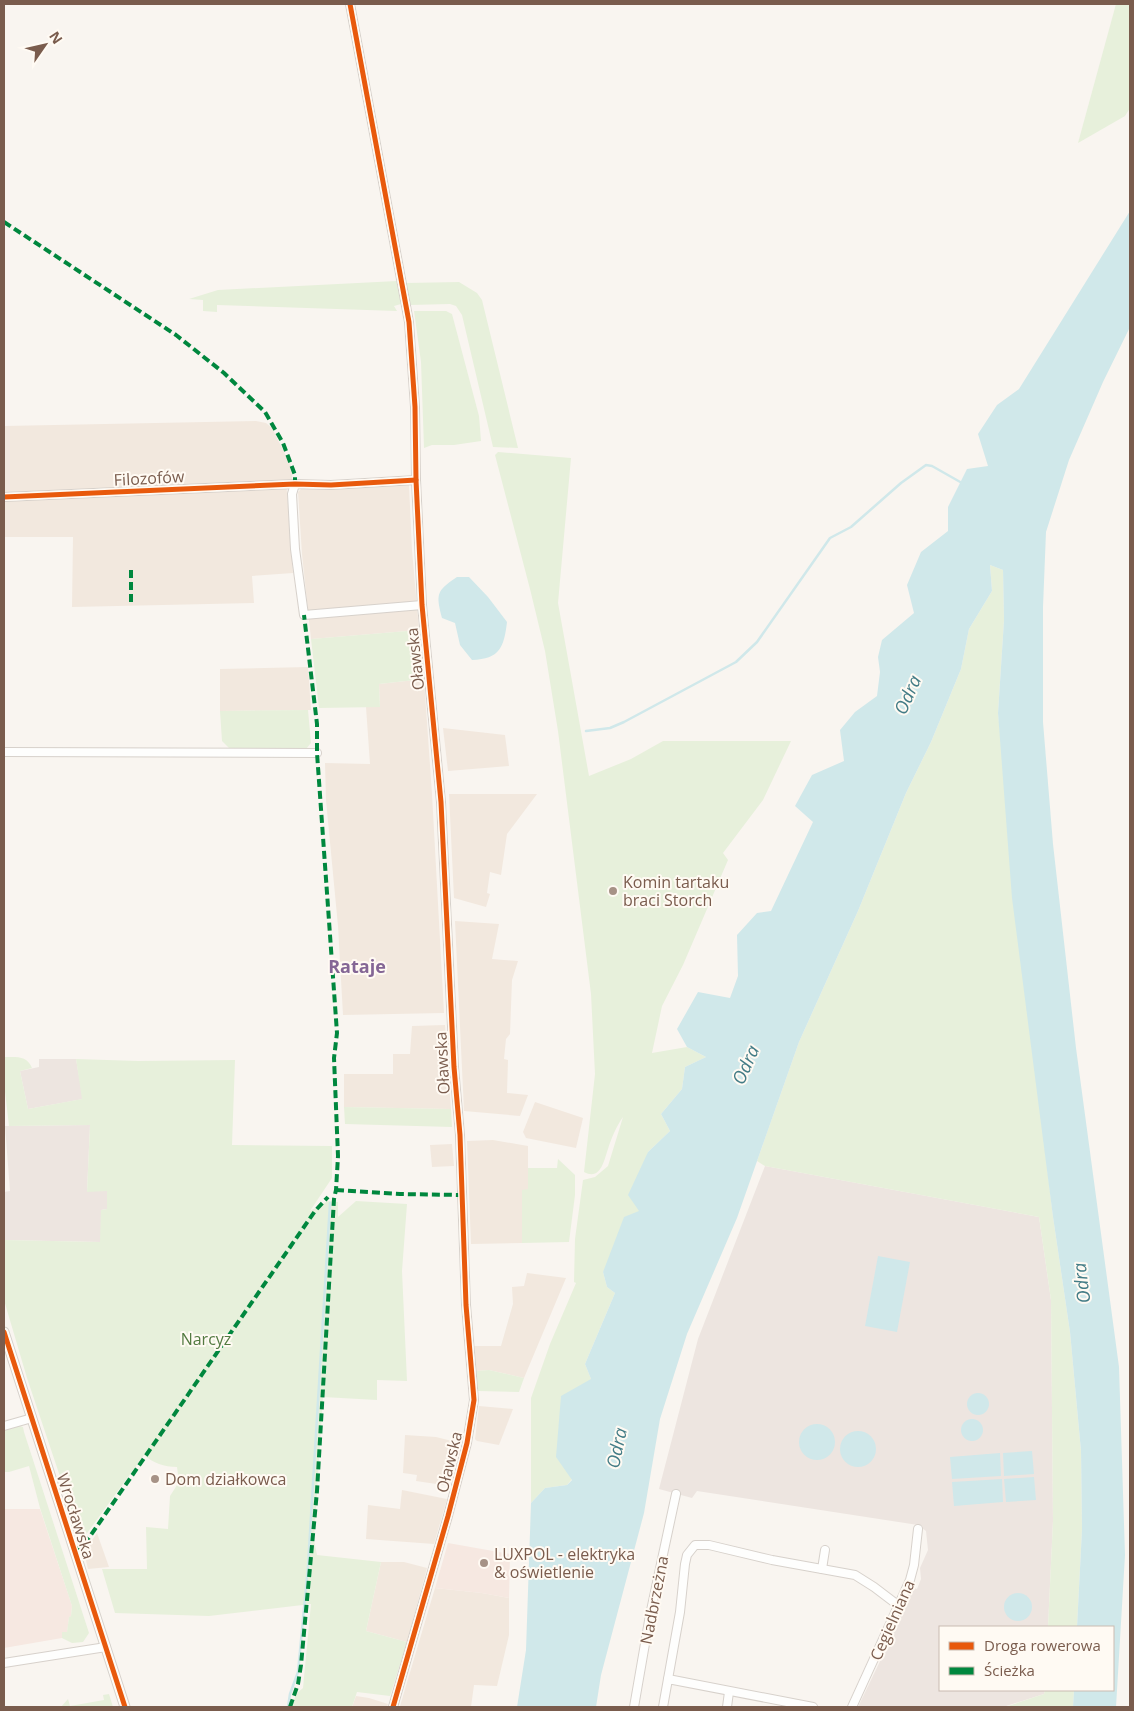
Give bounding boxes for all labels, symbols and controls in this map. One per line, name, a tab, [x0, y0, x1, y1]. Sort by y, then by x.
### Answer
north arrow	[20, 20, 70, 70]
text: N	[45, 27, 67, 47]
street label: Filozofów	[113, 465, 185, 491]
street label: Oławska	[401, 627, 429, 691]
water label: Odra	[888, 671, 926, 718]
place label: Komin tartaku braci Storch	[623, 871, 729, 911]
marker: Komin tartaku braci Storch	[607, 885, 619, 897]
district label: Rataje	[328, 954, 386, 978]
street label: Oławska	[429, 1031, 455, 1095]
water label: Odra	[726, 1041, 764, 1088]
water label: Odra	[1067, 1261, 1095, 1305]
park label: Narcyz	[181, 1328, 231, 1350]
water label: Odra	[600, 1425, 632, 1470]
street label: Oławska	[431, 1429, 467, 1495]
place label: Dom działkowca	[165, 1468, 286, 1490]
street label: Wrocławska	[52, 1470, 100, 1562]
marker: Dom działkowca	[149, 1473, 161, 1485]
place label: LUXPOL - elektryka & oświetlenie	[494, 1543, 635, 1583]
street label: Nadbrzeżna	[635, 1554, 673, 1646]
marker: LUXPOL - elektryka & oświetlenie	[478, 1557, 490, 1569]
street label: Cegielniana	[864, 1576, 920, 1664]
legend	[939, 1626, 1114, 1691]
text: Droga rowerowa	[984, 1635, 1101, 1655]
text: Ścieżka	[984, 1660, 1035, 1680]

